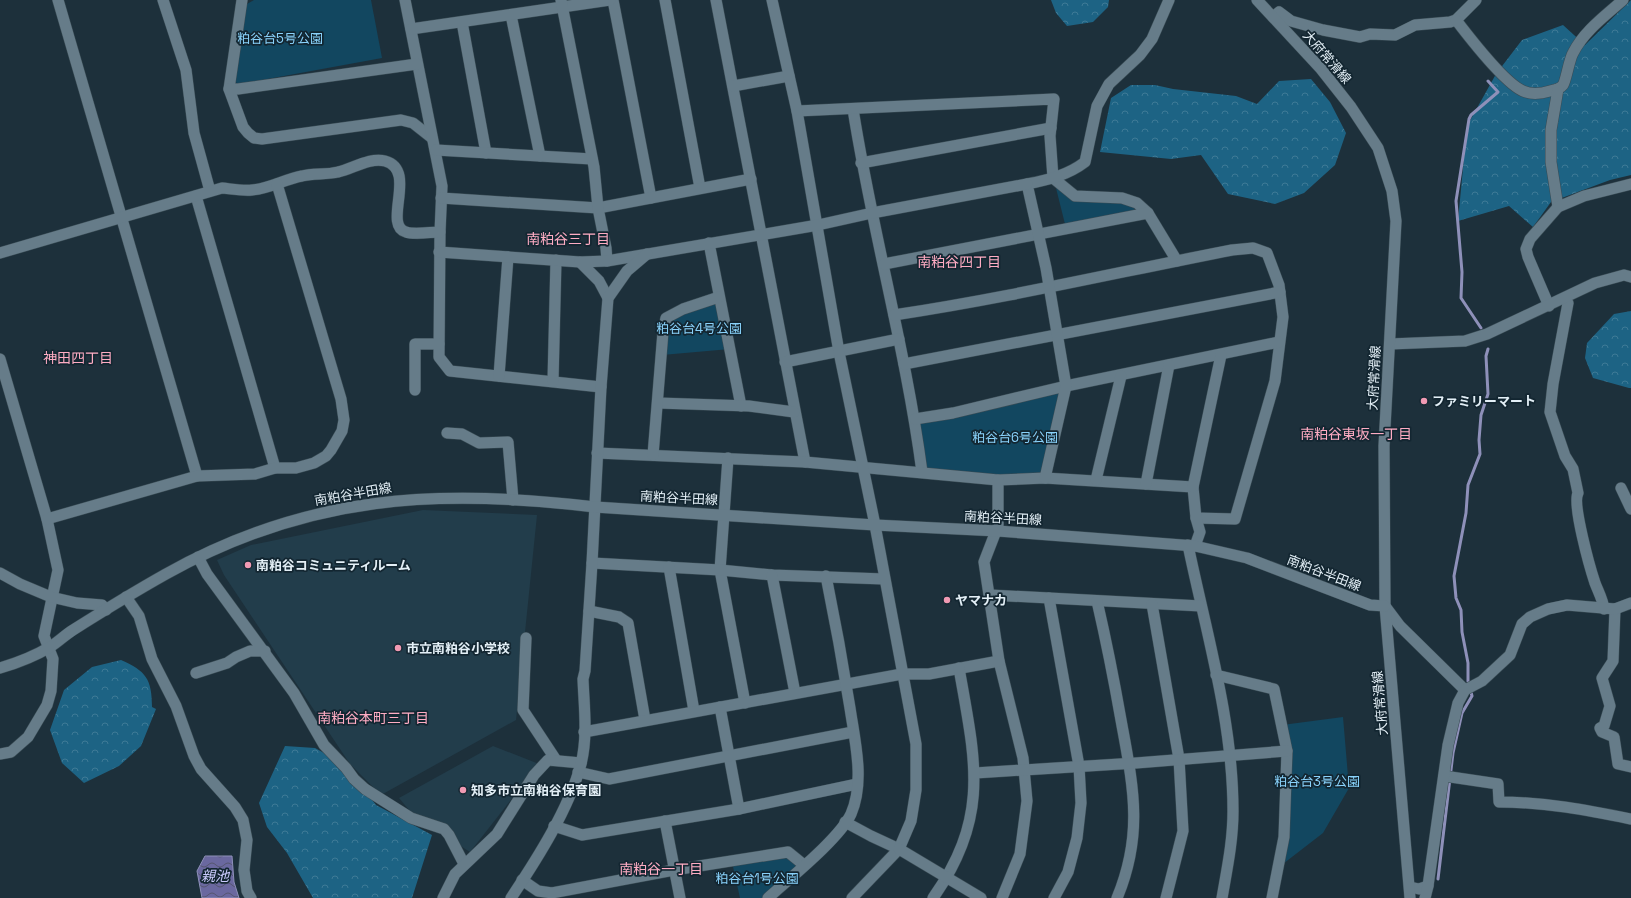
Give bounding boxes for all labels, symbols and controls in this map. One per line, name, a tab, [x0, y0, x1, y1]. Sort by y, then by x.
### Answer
street label: 大府常滑線	[1299, 27, 1355, 87]
park label: 粕谷台5号公園	[237, 30, 323, 47]
district label: 南粕谷三丁目	[526, 230, 610, 248]
district label: 南粕谷四丁目	[917, 253, 1001, 271]
park label: 粕谷台4号公園	[656, 320, 742, 337]
street label: 大府常滑線	[1364, 345, 1384, 411]
district label: 神田四丁目	[43, 349, 113, 367]
place label: ファミリーマート	[1432, 393, 1536, 410]
marker: ファミリーマート	[1419, 396, 1429, 406]
district label: 南粕谷東坂一丁目	[1300, 425, 1412, 443]
park label: 粕谷台6号公園	[972, 429, 1058, 446]
street label: 南粕谷半田線	[313, 479, 393, 509]
street label: 南粕谷半田線	[640, 487, 718, 509]
street label: 南粕谷半田線	[964, 507, 1042, 529]
street label: 南粕谷半田線	[1285, 551, 1363, 595]
place label: 南粕谷コミュニティルーム	[256, 557, 411, 574]
marker: 南粕谷コミュニティルーム	[243, 560, 253, 570]
place label: ヤマナカ	[955, 592, 1007, 609]
marker: ヤマナカ	[942, 595, 952, 605]
place label: 市立南粕谷小学校	[406, 640, 510, 657]
marker: 市立南粕谷小学校	[393, 643, 403, 653]
street label: 大府常滑線	[1369, 670, 1391, 736]
district label: 南粕谷本町三丁目	[317, 709, 429, 727]
park label: 粕谷台3号公園	[1274, 773, 1360, 790]
place label: 知多市立南粕谷保育園	[471, 782, 601, 799]
marker: 知多市立南粕谷保育園	[458, 785, 468, 795]
district label: 南粕谷一丁目	[619, 860, 703, 878]
water label: 親池	[201, 867, 231, 885]
park label: 粕谷台1号公園	[715, 870, 799, 887]

